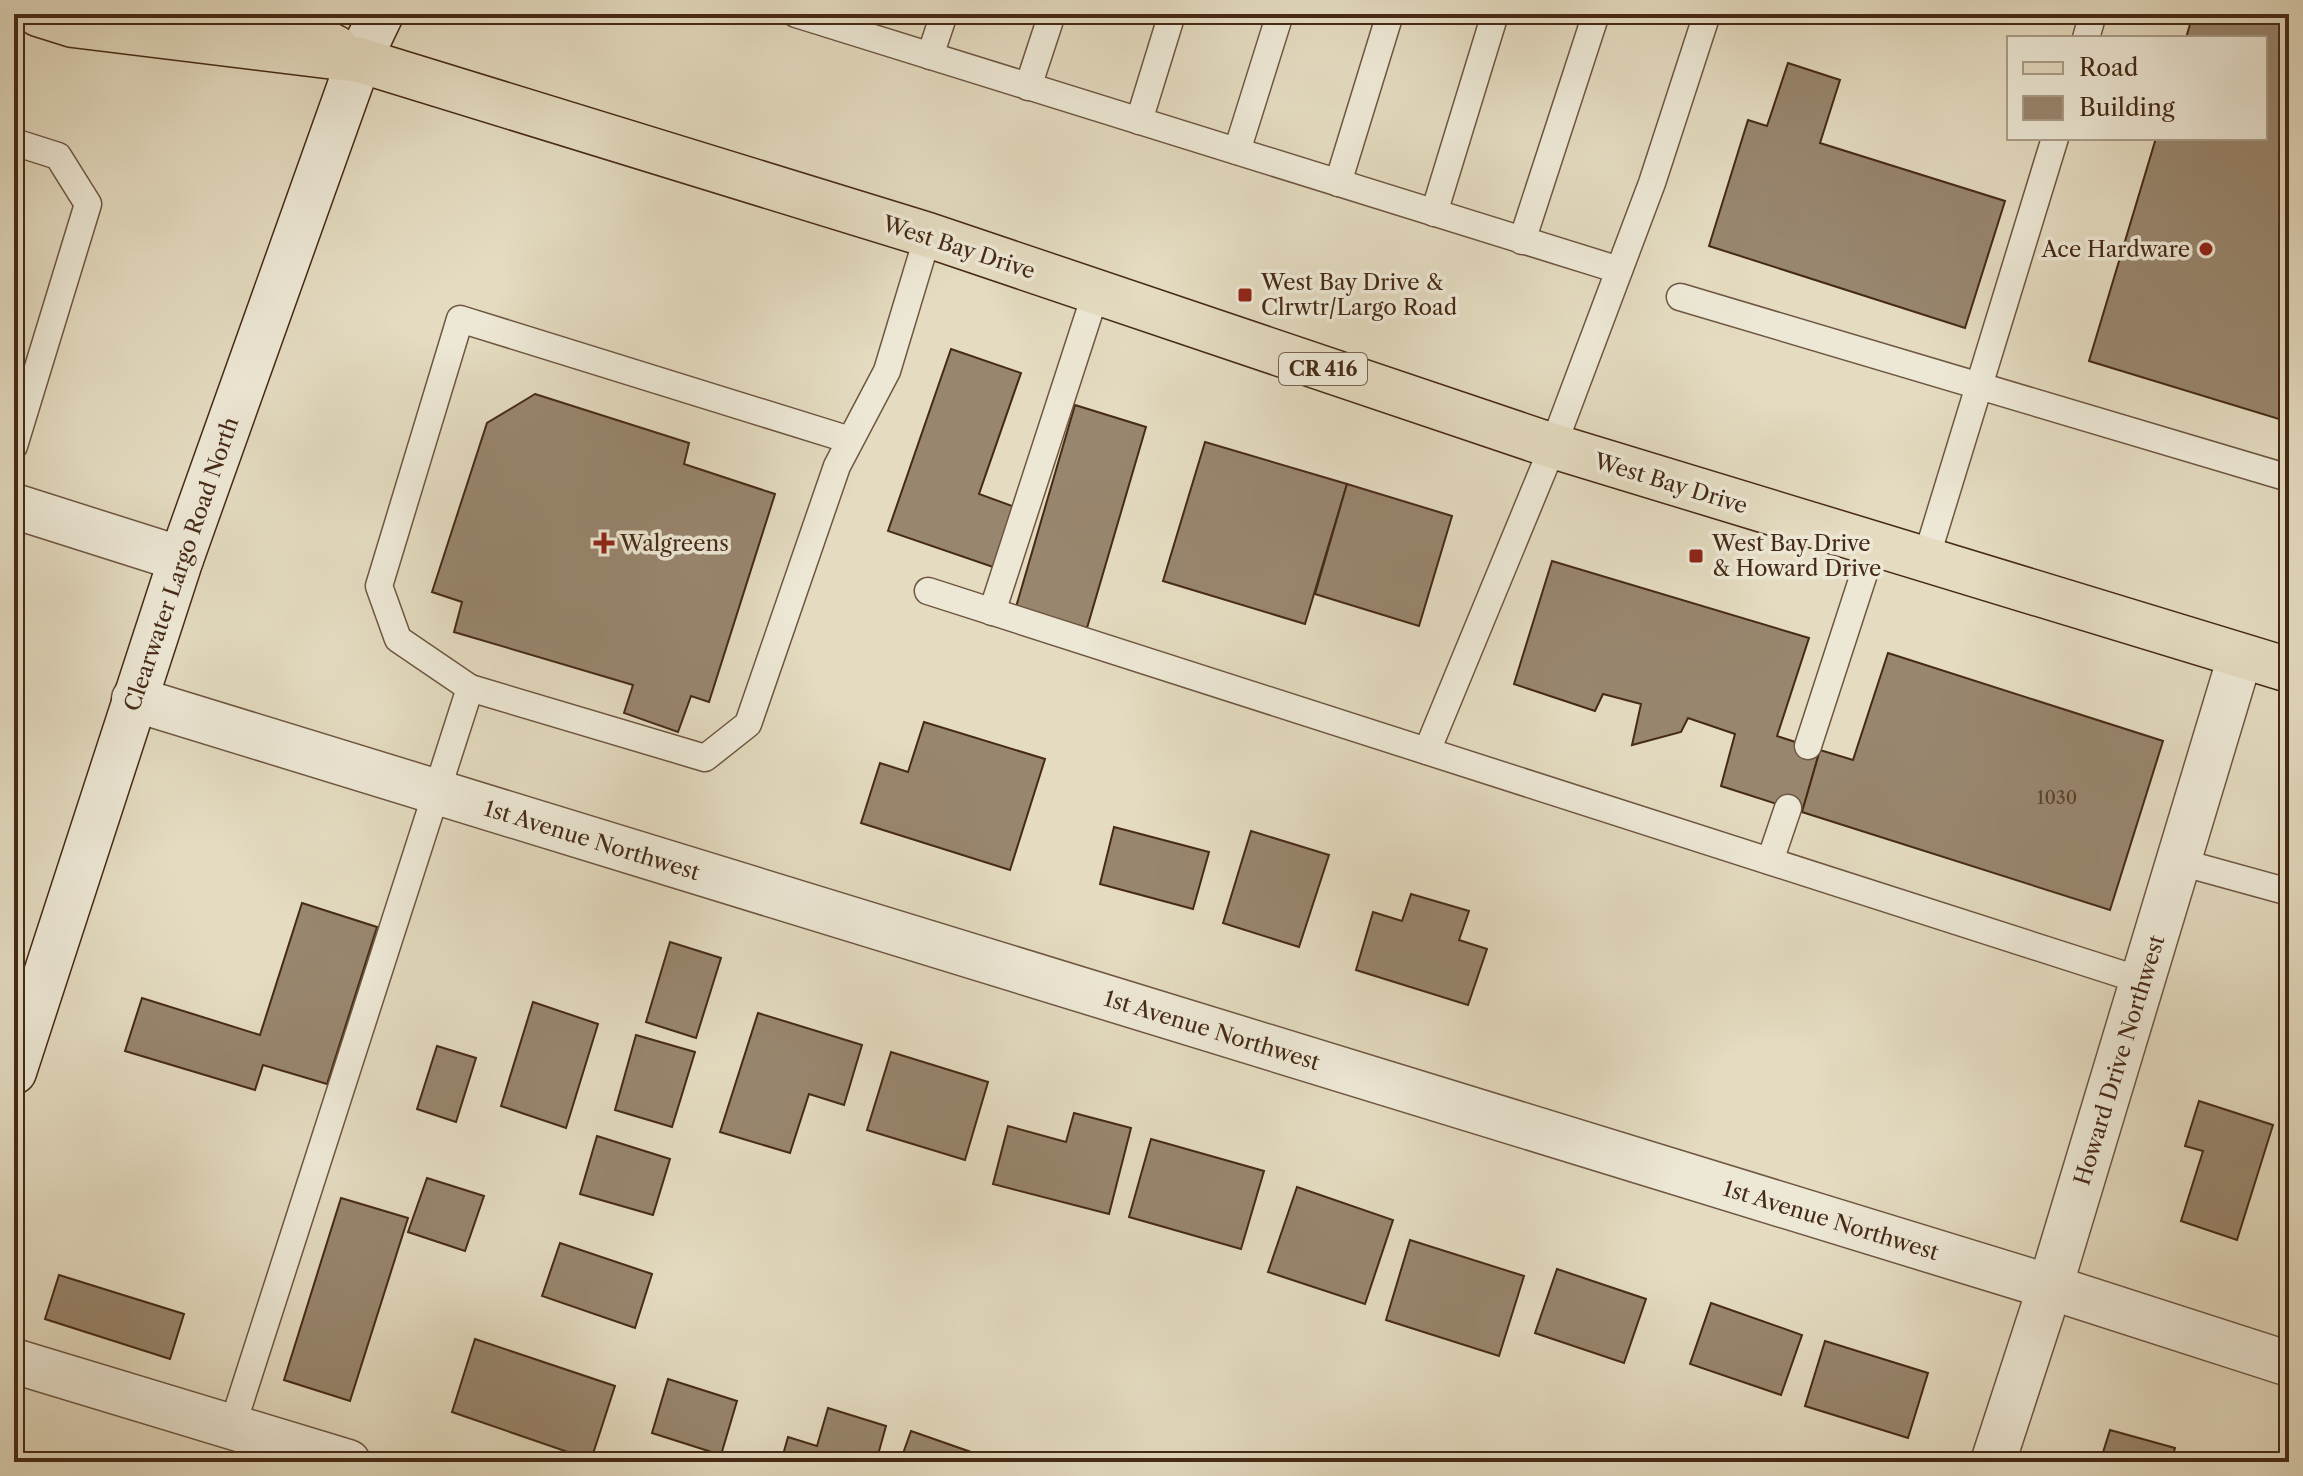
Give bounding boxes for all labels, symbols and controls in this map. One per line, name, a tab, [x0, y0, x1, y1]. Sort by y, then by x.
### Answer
legend	[2007, 36, 2267, 140]
text: Road	[2079, 53, 2139, 82]
text: Building	[2079, 93, 2175, 122]
street label: West Bay Drive	[878, 210, 1038, 285]
place label: Ace Hardware	[2040, 236, 2190, 263]
marker: Ace Hardware	[2197, 240, 2215, 258]
place label: West Bay Drive & Clrwtr/Largo Road	[1260, 269, 1457, 321]
marker: West Bay Drive & Clrwtr/Largo Road	[1236, 286, 1254, 304]
road number: CR 416	[1279, 353, 1367, 385]
street label: Clearwater Largo Road North	[118, 414, 245, 715]
street label: West Bay Drive	[1590, 447, 1751, 520]
place label: Walgreens	[619, 530, 729, 557]
place label: West Bay Drive & Howard Drive	[1711, 530, 1881, 582]
marker: Walgreens	[595, 534, 613, 552]
marker: West Bay Drive & Howard Drive	[1687, 547, 1705, 565]
house number: 1030	[2037, 787, 2077, 809]
street label: 1st Avenue Northwest	[481, 795, 703, 886]
street label: Howard Drive Northwest	[2069, 932, 2170, 1188]
street label: 1st Avenue Northwest	[1101, 985, 1323, 1076]
street label: 1st Avenue Northwest	[1720, 1175, 1942, 1266]

